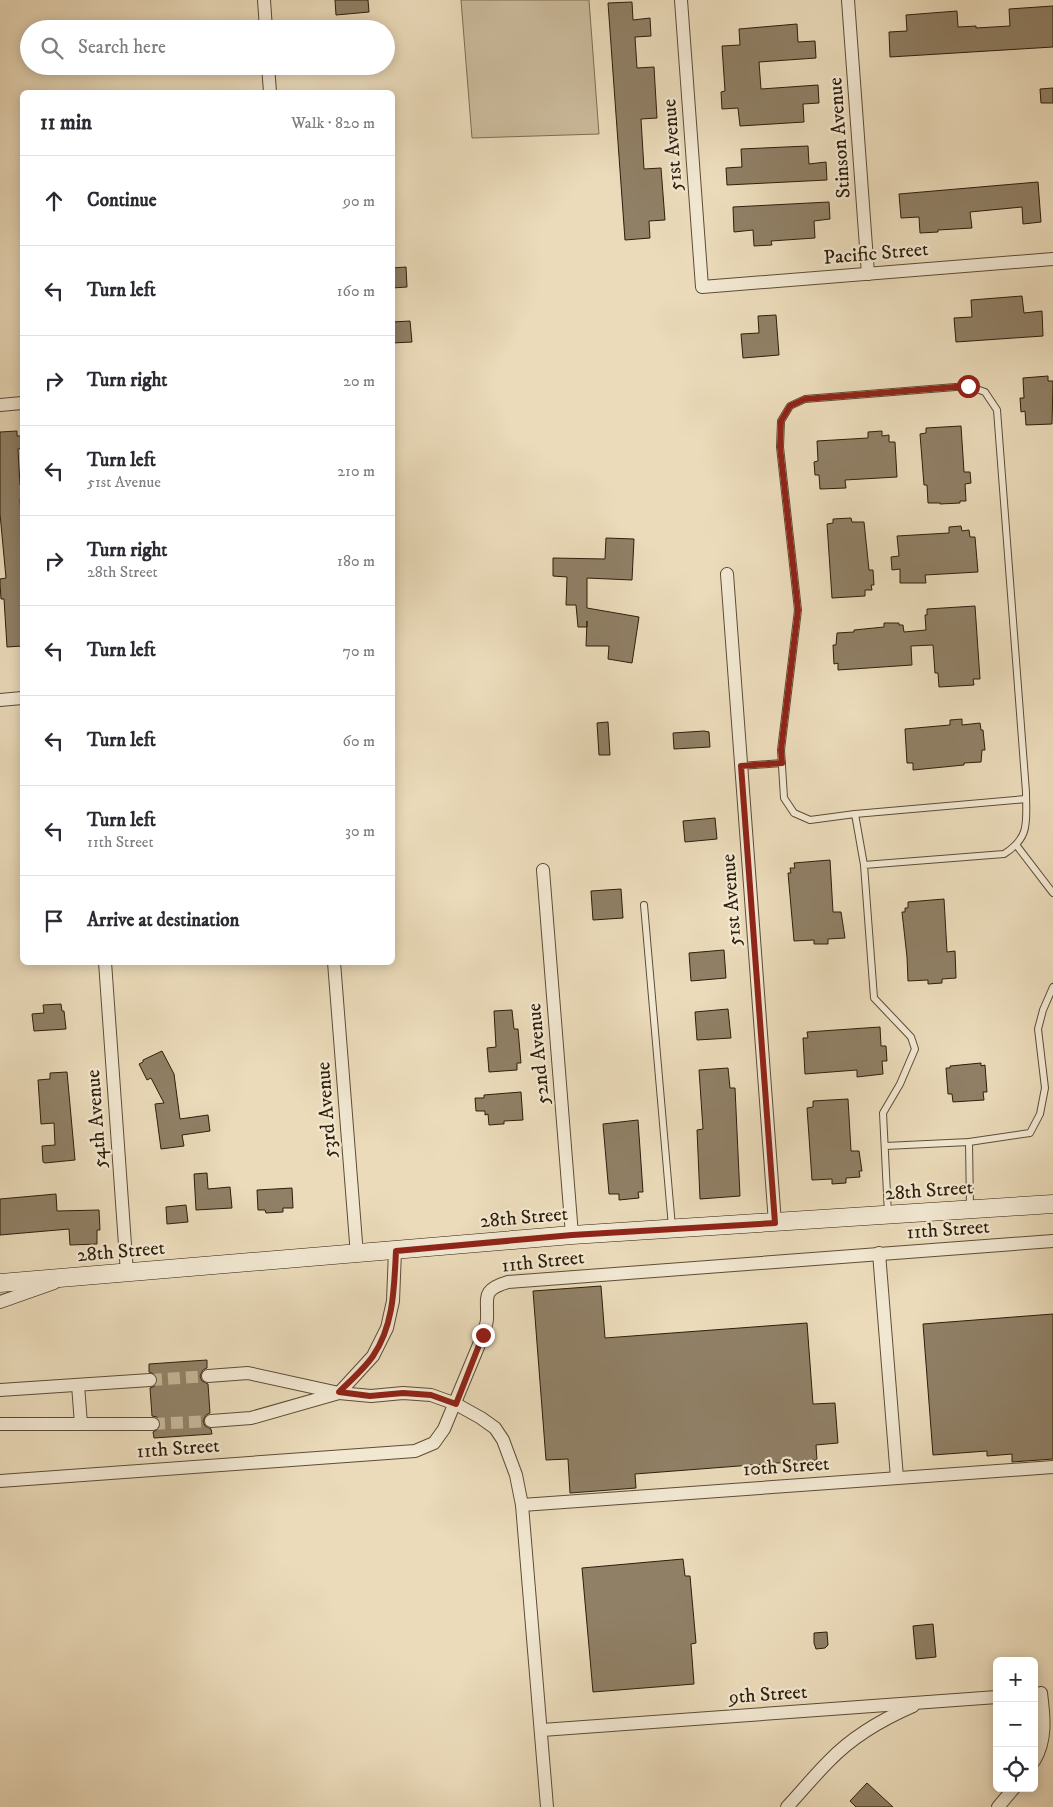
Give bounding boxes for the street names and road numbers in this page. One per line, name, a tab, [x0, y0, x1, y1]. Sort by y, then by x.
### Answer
street label: Stinson Avenue	[823, 77, 857, 199]
street label: 51st Avenue	[657, 98, 689, 192]
street label: Pacific Street	[822, 237, 930, 271]
street label: 51st Avenue	[716, 853, 748, 947]
street label: 52nd Avenue	[522, 1002, 556, 1106]
street label: 53rd Avenue	[311, 1061, 343, 1159]
street label: 54th Avenue	[81, 1069, 113, 1169]
street label: 28th Street	[884, 1175, 974, 1207]
street label: 28th Street	[479, 1202, 569, 1234]
street label: 11th Street	[906, 1215, 990, 1245]
street label: 28th Street	[76, 1236, 166, 1268]
street label: 11th Street	[500, 1245, 586, 1279]
street label: 11th Street	[136, 1434, 220, 1464]
street label: 10th Street	[742, 1452, 830, 1482]
street label: 9th Street	[727, 1680, 808, 1710]

